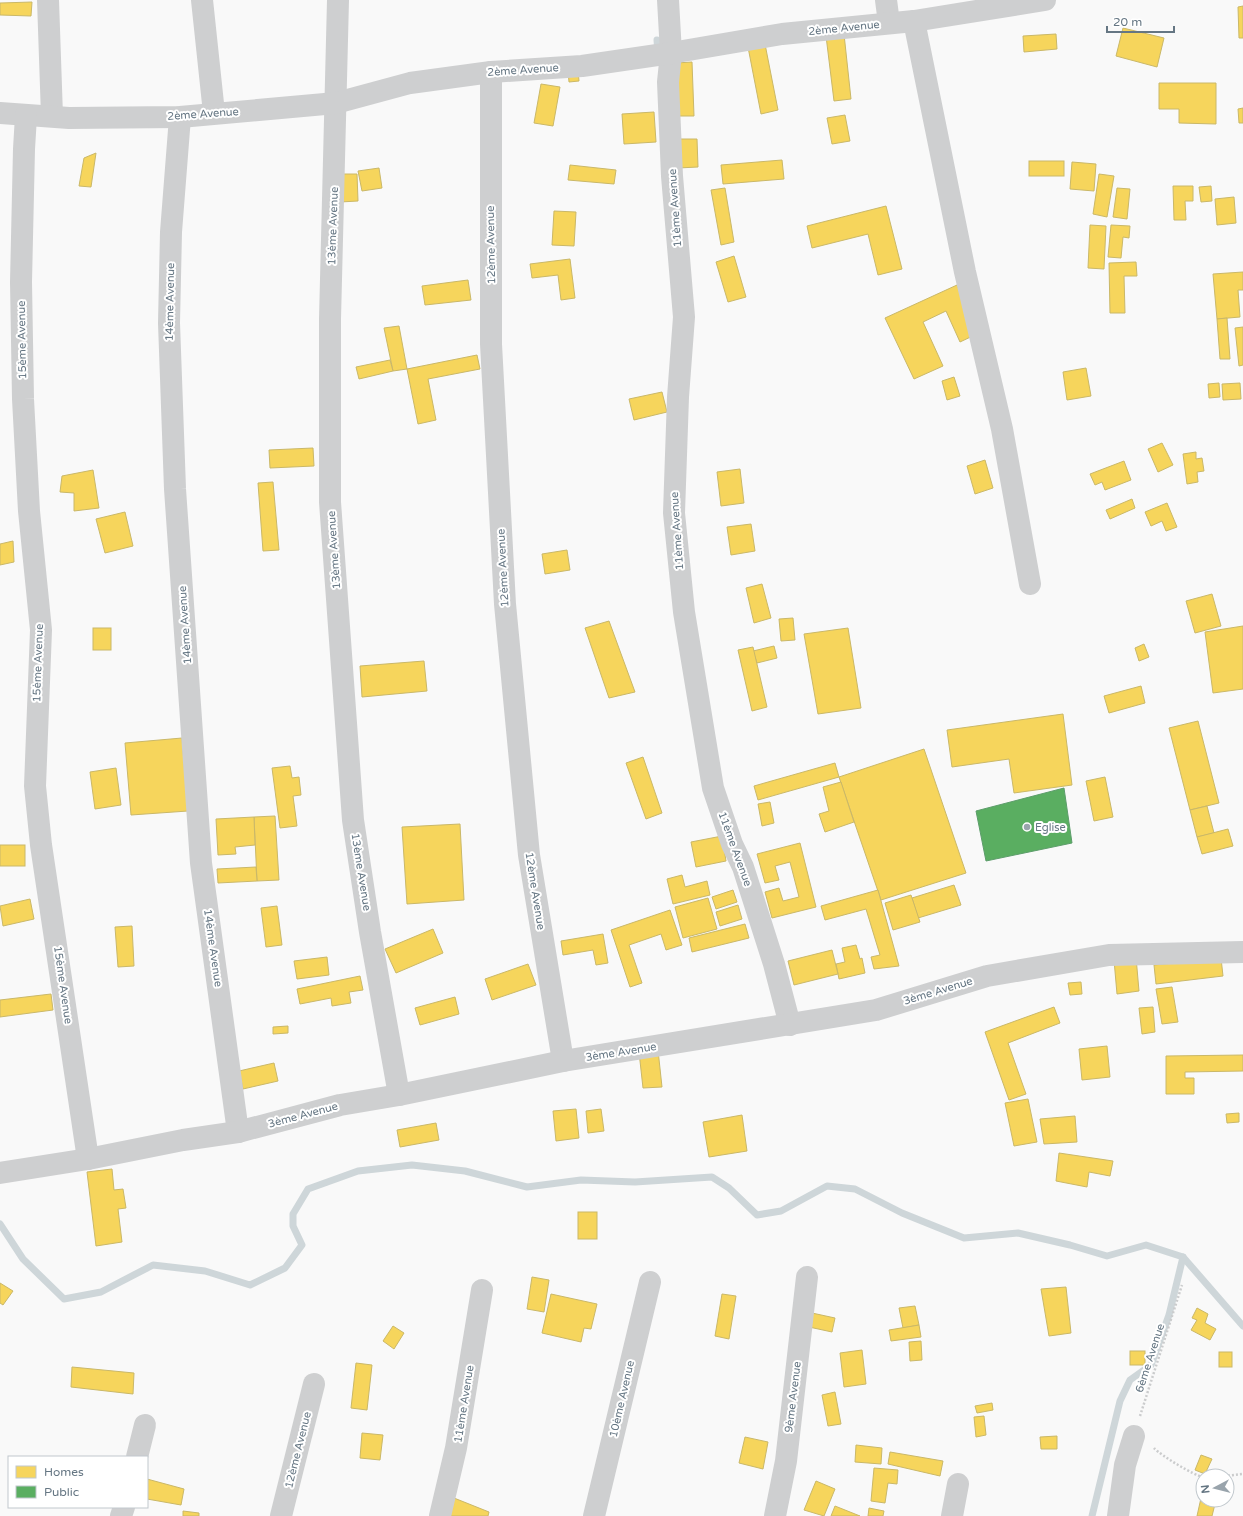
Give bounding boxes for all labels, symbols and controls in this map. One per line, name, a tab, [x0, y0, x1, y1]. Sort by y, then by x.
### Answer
scale bar	[1107, 8, 1174, 34]
text: 20 m	[1113, 15, 1142, 29]
street label: 2ème Avenue	[808, 18, 880, 38]
street label: 2ème Avenue	[487, 61, 559, 79]
street label: 2ème Avenue	[167, 105, 239, 123]
street label: 11ème Avenue	[666, 168, 684, 248]
street label: 13ème Avenue	[325, 186, 341, 266]
street label: 12ème Avenue	[484, 206, 498, 284]
street label: 14ème Avenue	[163, 263, 177, 341]
street label: 15ème Avenue	[15, 301, 29, 379]
street label: 11ème Avenue	[668, 491, 686, 571]
street label: 13ème Avenue	[325, 510, 343, 590]
street label: 12ème Avenue	[494, 528, 512, 608]
street label: 14ème Avenue	[176, 585, 194, 665]
street label: 15ème Avenue	[30, 623, 46, 703]
street label: 11ème Avenue	[715, 810, 755, 888]
place label: Eglise	[1035, 821, 1066, 834]
marker: Eglise	[1022, 822, 1032, 832]
street label: 13ème Avenue	[348, 832, 374, 912]
street label: 12ème Avenue	[522, 851, 548, 931]
street label: 14ème Avenue	[201, 908, 225, 988]
street label: 15ème Avenue	[51, 945, 75, 1025]
street label: 3ème Avenue	[902, 974, 974, 1008]
street label: 3ème Avenue	[585, 1040, 657, 1064]
street label: 3ème Avenue	[267, 1099, 339, 1131]
street label: 6ème Avenue	[1133, 1322, 1167, 1394]
street label: 10ème Avenue	[607, 1359, 637, 1439]
street label: 9ème Avenue	[782, 1361, 804, 1433]
street label: 11ème Avenue	[451, 1364, 477, 1444]
street label: 12ème Avenue	[282, 1410, 314, 1490]
legend	[8, 1456, 148, 1508]
text: Homes	[44, 1465, 84, 1479]
north arrow	[1195, 1468, 1235, 1508]
text: N	[1199, 1484, 1213, 1494]
text: Public	[44, 1485, 79, 1499]

